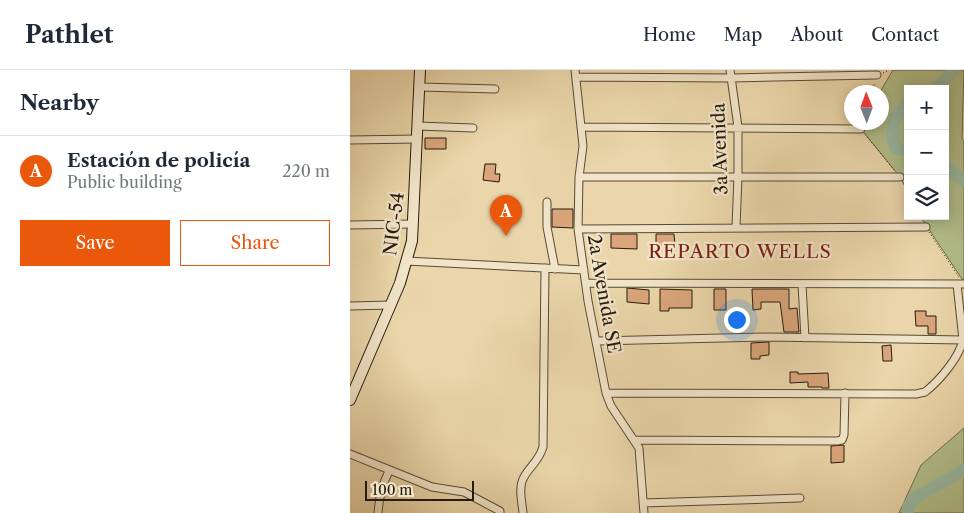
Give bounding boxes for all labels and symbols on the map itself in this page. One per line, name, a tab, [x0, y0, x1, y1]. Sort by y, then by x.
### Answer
north arrow	[844, 85, 889, 130]
street label: 3a Avenida	[707, 102, 733, 195]
street label: NIC-54	[379, 191, 409, 257]
pin: A	[490, 195, 522, 236]
street label: 2a Avenida SE	[583, 233, 625, 355]
district label: REPARTO WELLS	[648, 240, 832, 263]
your location	[724, 307, 750, 333]
scale bar	[365, 478, 474, 501]

